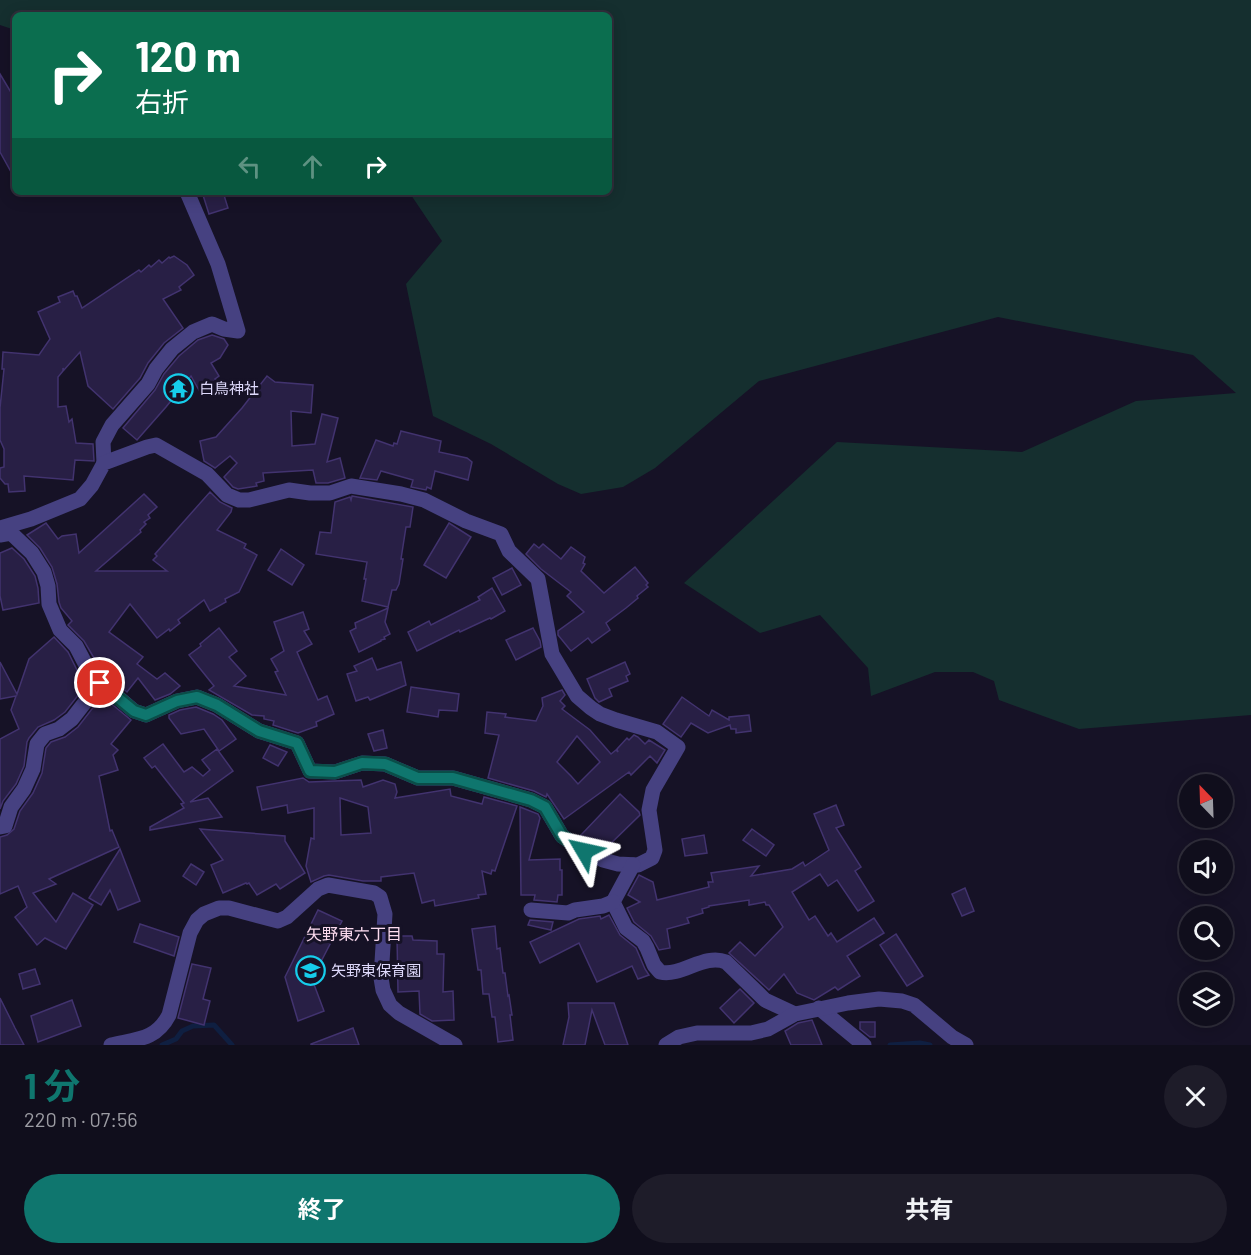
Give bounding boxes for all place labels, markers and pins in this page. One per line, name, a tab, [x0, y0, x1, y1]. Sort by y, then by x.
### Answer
temple icon: 白鳥神社	[162, 372, 194, 404]
place label: 白鳥神社	[199, 379, 259, 397]
pin	[74, 657, 125, 708]
school or university icon: 矢野東保育園	[294, 954, 326, 986]
place label: 矢野東保育園	[331, 961, 421, 979]

